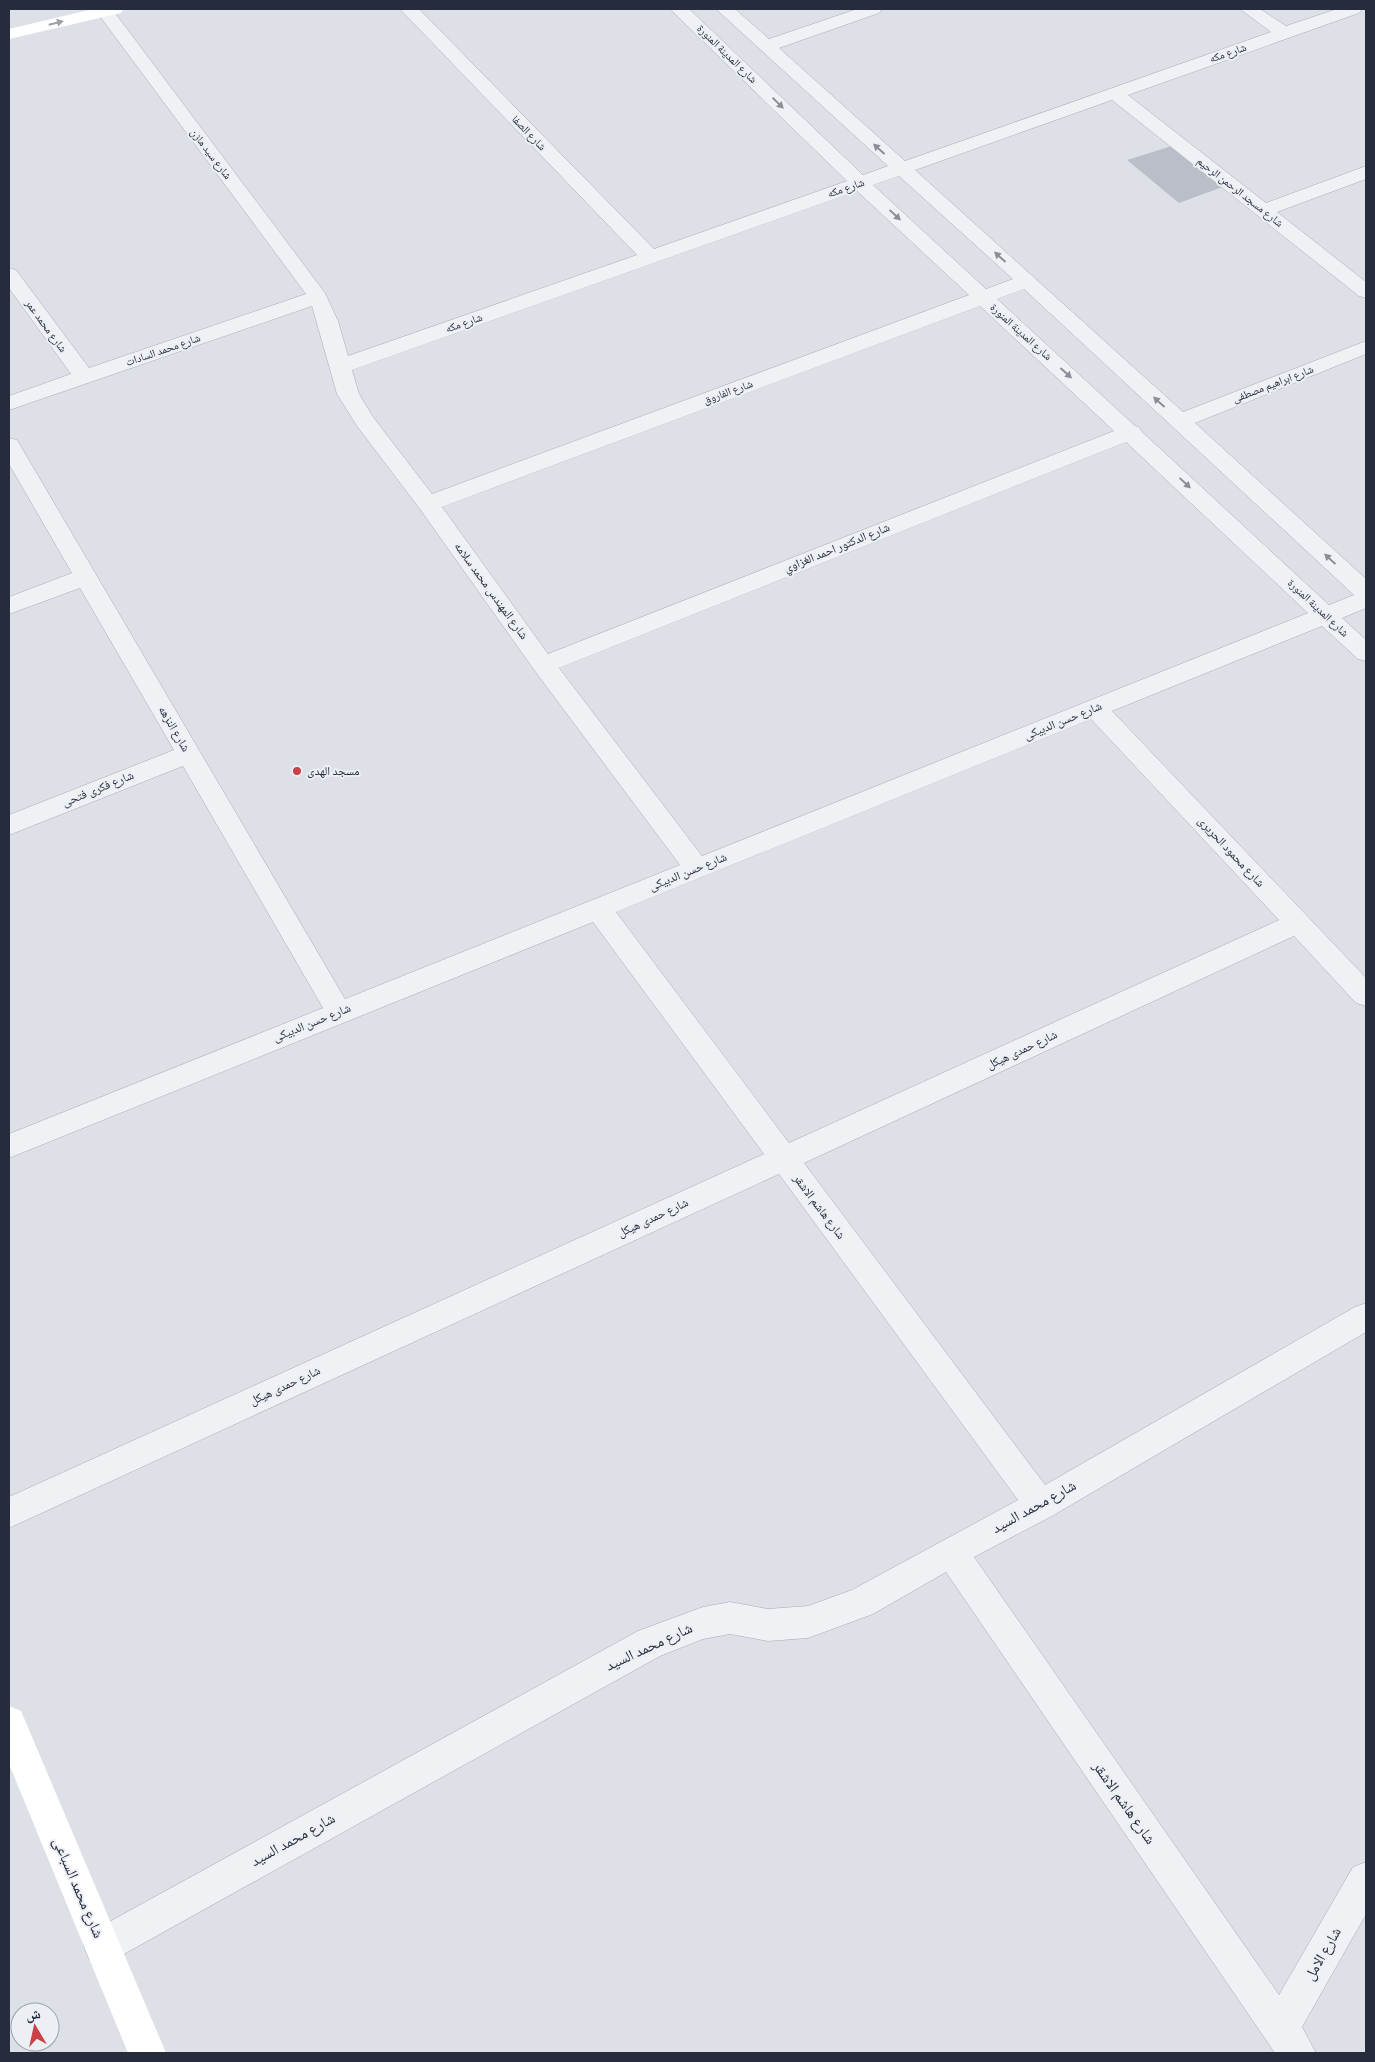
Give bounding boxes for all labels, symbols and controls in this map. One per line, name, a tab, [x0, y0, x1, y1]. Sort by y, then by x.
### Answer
one-way arrow	[49, 19, 64, 27]
street label: شارع المدينة المنورة	[694, 21, 760, 87]
street label: شارع مكه	[1208, 40, 1248, 66]
one-way arrow	[771, 97, 783, 109]
street label: شارع الصفا	[508, 112, 550, 154]
street label: شارع سيد مازن	[187, 125, 235, 183]
one-way arrow	[874, 143, 886, 155]
street label: شارع مسجد الرحمن الرحيم	[1194, 153, 1286, 231]
street label: شارع مكه	[826, 175, 866, 201]
one-way arrow	[889, 209, 901, 221]
one-way arrow	[995, 251, 1007, 263]
street label: شارع محمد عمر	[21, 296, 70, 355]
street label: شارع المدينة المنورة	[987, 300, 1055, 364]
street label: شارع مكه	[444, 310, 484, 336]
street label: شارع محمد السادات	[124, 330, 202, 370]
street label: شارع ابراهيم مصطفى	[1230, 362, 1316, 406]
one-way arrow	[1060, 367, 1072, 379]
street label: شارع الفاروق	[701, 376, 755, 408]
one-way arrow	[1154, 396, 1166, 408]
one-way arrow	[1179, 477, 1191, 489]
street label: شارع الدكتور احمد الغزاوي	[781, 519, 893, 578]
street label: شارع المهندس محمد سلامه	[450, 539, 532, 643]
one-way arrow	[1325, 553, 1337, 565]
street label: شارع المدينة المنورة	[1284, 576, 1352, 640]
street label: شارع حسن الدبيكى	[1021, 698, 1105, 744]
street label: شارع النزهه	[154, 703, 194, 755]
place label: مسجد الهدى	[307, 763, 360, 780]
marker: مسجد الهدى	[291, 765, 303, 777]
street label: شارع فكرى فتحى	[60, 767, 137, 811]
street label: شارع محمود الحريرى	[1194, 813, 1268, 891]
street label: شارع حسن الدبيكى	[646, 849, 730, 895]
street label: شارع حسن الدبيكى	[270, 1000, 354, 1046]
street label: شارع حمدى هيكل	[984, 1026, 1060, 1074]
street label: شارع هاشم الاشقر	[788, 1170, 849, 1243]
street label: شارع حمدى هيكل	[615, 1194, 691, 1242]
street label: شارع حمدى هيكل	[247, 1362, 323, 1410]
street label: شارع محمد السيد	[988, 1475, 1080, 1539]
street label: شارع محمد السيد	[602, 1618, 696, 1676]
street label: شارع هاشم الاشقر	[1087, 1757, 1160, 1849]
street label: شارع محمد السيد	[247, 1808, 339, 1872]
street label: شارع محمد السباعى	[47, 1834, 109, 1942]
street label: شارع الامل	[1299, 1923, 1347, 1985]
north arrow	[10, 2002, 60, 2052]
text: ش	[24, 2004, 42, 2026]

